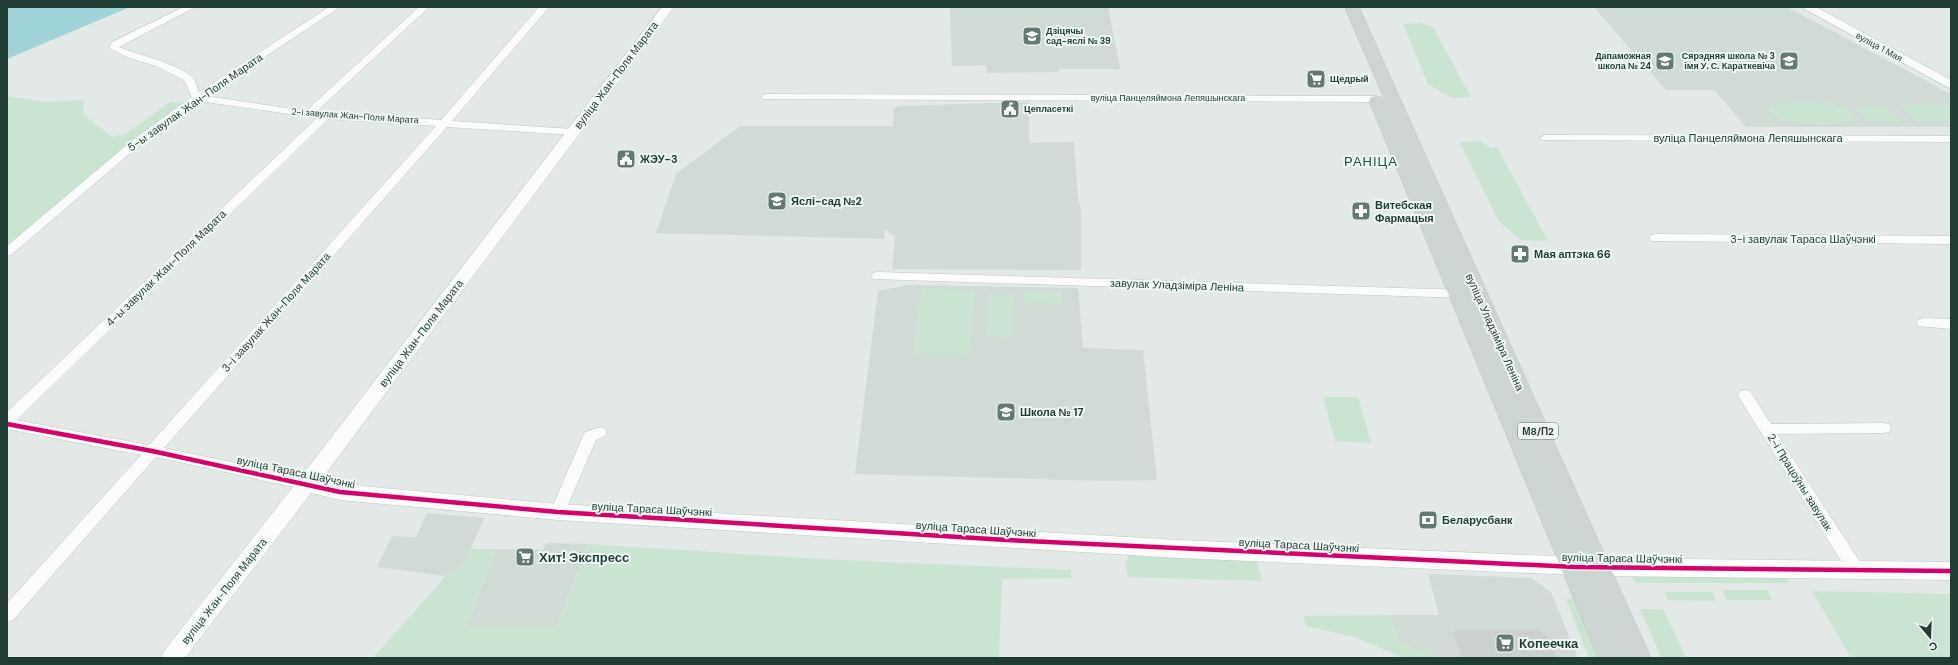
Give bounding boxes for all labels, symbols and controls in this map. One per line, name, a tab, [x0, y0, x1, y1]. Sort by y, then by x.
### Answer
street label: вуліца Жан-Поля Марата	[571, 18, 662, 132]
school or university icon: Дзіцячы сад-яслі № 39	[1021, 25, 1043, 47]
place label: Дзіцячы сад-яслі № 39	[1046, 25, 1111, 47]
street label: вуліца 1 Мая	[1854, 30, 1905, 64]
street label: 5-ы завулак Жан-Поля Марата	[125, 49, 266, 154]
place label: Дапаможная школа № 24	[1595, 50, 1651, 72]
school or university icon: Дапаможная школа № 24	[1654, 50, 1676, 72]
place label: Сярэдняя школа № 3 імя У. С. Караткевіча	[1682, 50, 1776, 72]
school or university icon: Сярэдняя школа № 3 імя У. С. Караткевіча	[1778, 50, 1800, 72]
supermarket icon: Щедрый	[1305, 68, 1327, 90]
place label: Щедрый	[1330, 73, 1369, 85]
street label: вуліца Панцеляймона Лепяшынскага	[1091, 92, 1245, 104]
public building icon: Цепласеткі	[999, 98, 1021, 120]
place label: Цепласеткі	[1024, 103, 1073, 115]
street label: 2-і завулак Жан-Поля Марата	[291, 106, 419, 126]
street label: вуліца Панцеляймона Лепяшынскага	[1653, 131, 1843, 145]
public building icon: ЖЭУ-3	[615, 148, 637, 170]
place label: ЖЭУ-3	[639, 152, 678, 166]
district label: РАНІЦА	[1344, 153, 1398, 170]
school or university icon: Яслі-сад №2	[766, 190, 788, 212]
place label: Яслі-сад №2	[791, 194, 862, 208]
place label: Витебская Фармацыя	[1375, 198, 1434, 225]
pharmacy icon: Витебская Фармацыя	[1350, 200, 1372, 222]
street label: 4-ы завулак Жан-Поля Марата	[103, 206, 230, 329]
street label: 3-і завулак Тараса Шаўчэнкі	[1730, 232, 1876, 246]
pharmacy icon: Мая аптэка 66	[1509, 243, 1531, 265]
place label: Мая аптэка 66	[1534, 247, 1611, 261]
street label: 3-і завулак Жан-Поля Марата	[219, 249, 334, 375]
street label: вуліца Уладзіміра Леніна	[1463, 271, 1528, 394]
street label: вуліца Жан-Поля Марата	[376, 276, 467, 390]
street label: завулак Уладзіміра Леніна	[1110, 276, 1245, 294]
school or university icon: Школа № 17	[995, 401, 1017, 423]
place label: Школа № 17	[1020, 405, 1083, 419]
road number: М8/П2	[1518, 423, 1558, 439]
street label: 2-і Працоўны завулак	[1764, 431, 1836, 533]
street label: вуліца Тараса Шаўчэнкі	[236, 453, 356, 491]
street label: вуліца Тараса Шаўчэнкі	[591, 499, 713, 519]
bank icon: Беларусбанк	[1417, 509, 1439, 531]
place label: Беларусбанк	[1442, 513, 1513, 527]
street label: вуліца Тараса Шаўчэнкі	[915, 518, 1037, 540]
street label: вуліца Жан-Поля Марата	[178, 534, 270, 647]
street label: вуліца Тараса Шаўчэнкі	[1238, 535, 1360, 555]
supermarket icon: Хит! Экспресс	[514, 546, 536, 568]
place label: Хит! Экспресс	[539, 549, 629, 566]
street label: вуліца Тараса Шаўчэнкі	[1562, 550, 1682, 566]
north arrow	[1910, 617, 1950, 657]
supermarket icon: Копеечка	[1494, 632, 1516, 654]
place label: Копеечка	[1519, 635, 1579, 652]
text: С	[1927, 639, 1939, 654]

